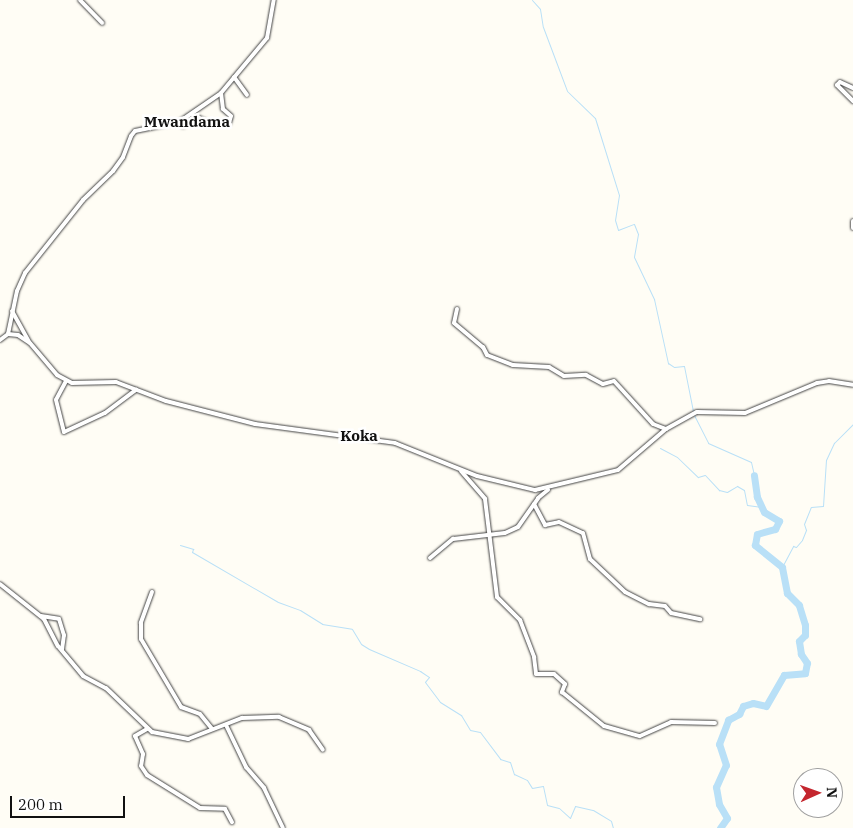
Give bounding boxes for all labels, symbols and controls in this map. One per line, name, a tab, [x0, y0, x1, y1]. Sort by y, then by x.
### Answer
district label: Mwandama	[144, 113, 230, 131]
district label: Koka	[340, 427, 378, 445]
north arrow	[793, 768, 843, 818]
scale bar	[12, 786, 128, 818]
text: N	[823, 787, 841, 798]
text: 200 m	[18, 795, 63, 814]

